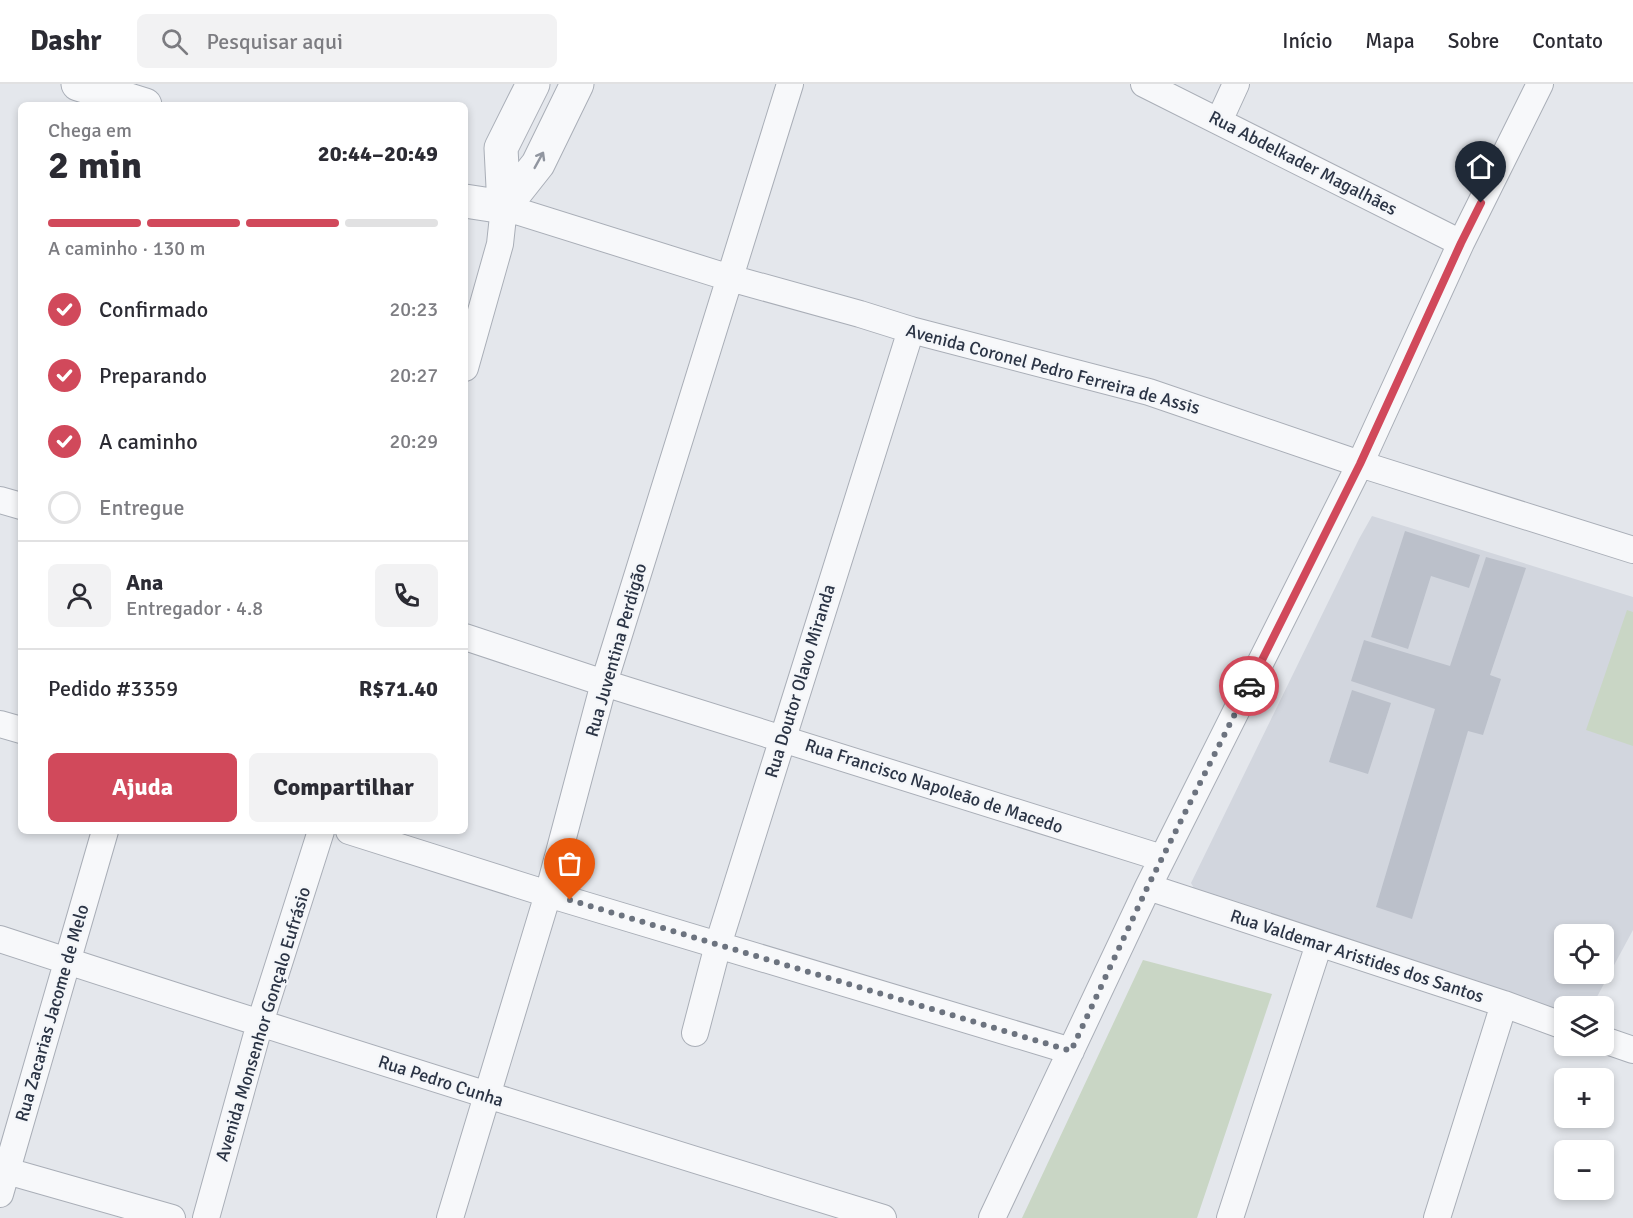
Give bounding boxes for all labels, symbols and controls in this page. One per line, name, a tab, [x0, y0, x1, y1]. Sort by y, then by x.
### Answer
search box	[137, 14, 557, 68]
text: Dashr	[30, 24, 101, 58]
icon: search	[158, 25, 191, 58]
text: Pesquisar aqui	[206, 28, 343, 55]
text: Início	[1282, 28, 1332, 54]
text: Mapa	[1365, 28, 1415, 54]
text: Sobre	[1448, 28, 1499, 54]
text: Contato	[1532, 28, 1603, 54]
street label: Rua Abdelkader Magalhães	[1205, 106, 1401, 220]
text: Chega em	[48, 118, 132, 143]
text: 20:44–20:49	[318, 140, 438, 167]
text: 2 min	[48, 141, 142, 189]
pin	[1455, 141, 1506, 203]
icon: home	[1464, 150, 1497, 183]
one-way arrow	[533, 152, 545, 169]
text: A caminho · 130 m	[48, 236, 205, 261]
icon: check	[48, 293, 81, 326]
text: Confirmado	[99, 296, 208, 323]
text: 20:23	[389, 297, 438, 322]
street label: Avenida Coronel Pedro Ferreira de Assis	[904, 319, 1202, 419]
icon: check	[48, 359, 81, 392]
text: Preparando	[99, 362, 207, 389]
text: 20:27	[389, 363, 438, 388]
icon: check	[48, 425, 81, 458]
text: A caminho	[99, 428, 198, 455]
text: 20:29	[389, 429, 438, 454]
text: Entregue	[99, 494, 184, 521]
street label: Rua Juventina Perdigão	[581, 561, 651, 739]
button: person	[48, 564, 111, 627]
button: phone	[375, 564, 438, 627]
text: Ana	[126, 569, 163, 596]
street label: Rua Doutor Olavo Miranda	[760, 582, 840, 780]
text: Entregador · 4.8	[126, 596, 263, 621]
courier	[1219, 656, 1279, 716]
icon: car	[1233, 670, 1266, 703]
text: Pedido #3359	[48, 675, 178, 702]
text: R$71.40	[359, 675, 438, 702]
street label: Rua Francisco Napoleão de Macedo	[802, 734, 1066, 838]
button: Ajuda	[48, 753, 237, 822]
button: Compartilhar	[249, 753, 438, 822]
pin	[544, 838, 595, 900]
icon: bag	[553, 847, 586, 880]
street label: Avenida Monsenhor Gonçalo Eufrásio	[211, 884, 315, 1164]
street label: Rua Zacarias Jacome de Melo	[10, 902, 94, 1124]
street label: Rua Valdemar Aristides dos Santos	[1227, 905, 1487, 1007]
map controls	[1554, 924, 1614, 1200]
button: locate	[1554, 924, 1614, 984]
button: layers	[1554, 996, 1614, 1056]
street label: Rua Pedro Cunha	[375, 1050, 507, 1112]
button: +	[1554, 1068, 1614, 1128]
button: −	[1554, 1140, 1614, 1200]

